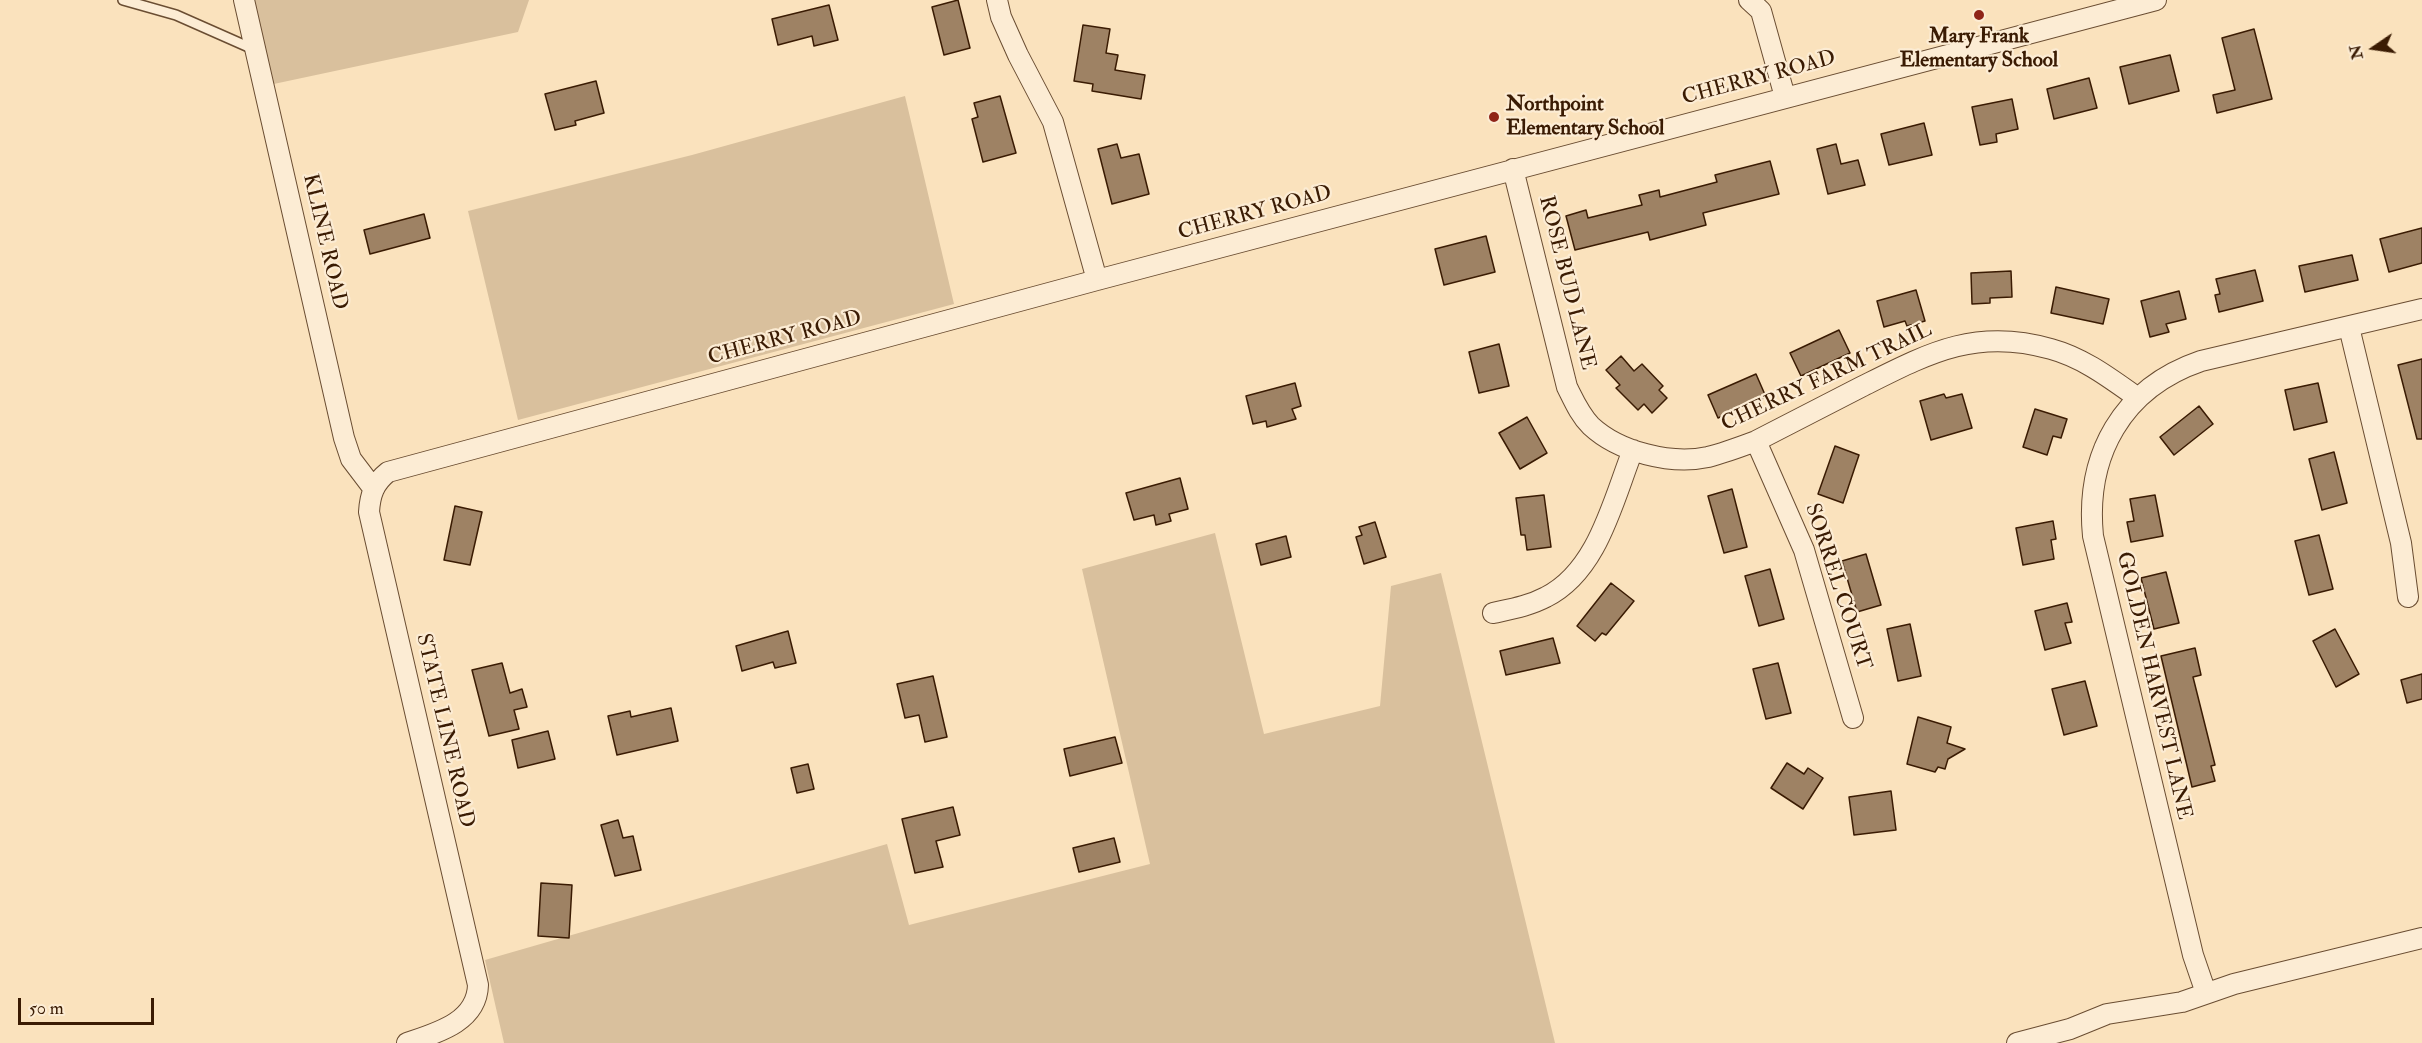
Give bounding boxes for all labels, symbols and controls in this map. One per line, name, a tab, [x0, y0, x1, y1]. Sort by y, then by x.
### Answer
marker: Mary Frank Elementary School	[1972, 8, 1986, 22]
north arrow	[2344, 18, 2404, 78]
place label: Mary Frank Elementary School	[1900, 24, 2058, 74]
text: N	[2345, 43, 2368, 61]
street label: CHERRY ROAD	[1679, 46, 1839, 112]
place label: Northpoint Elementary School	[1506, 92, 1664, 142]
marker: Northpoint Elementary School	[1487, 110, 1501, 124]
street label: KLINE ROAD	[296, 172, 352, 312]
street label: CHERRY ROAD	[1175, 181, 1335, 247]
street label: ROSE BUD LANE	[1532, 193, 1600, 373]
street label: CHERRY ROAD	[705, 306, 865, 372]
street label: CHERRY FARM TRAIL	[1718, 318, 1936, 438]
street label: SORREL COURT	[1798, 501, 1876, 673]
street label: GOLDEN HARVEST LANE	[2110, 550, 2196, 822]
street label: STATE LINE ROAD	[409, 632, 479, 830]
scale bar	[21, 986, 158, 1024]
text: 50 m	[29, 997, 64, 1020]

